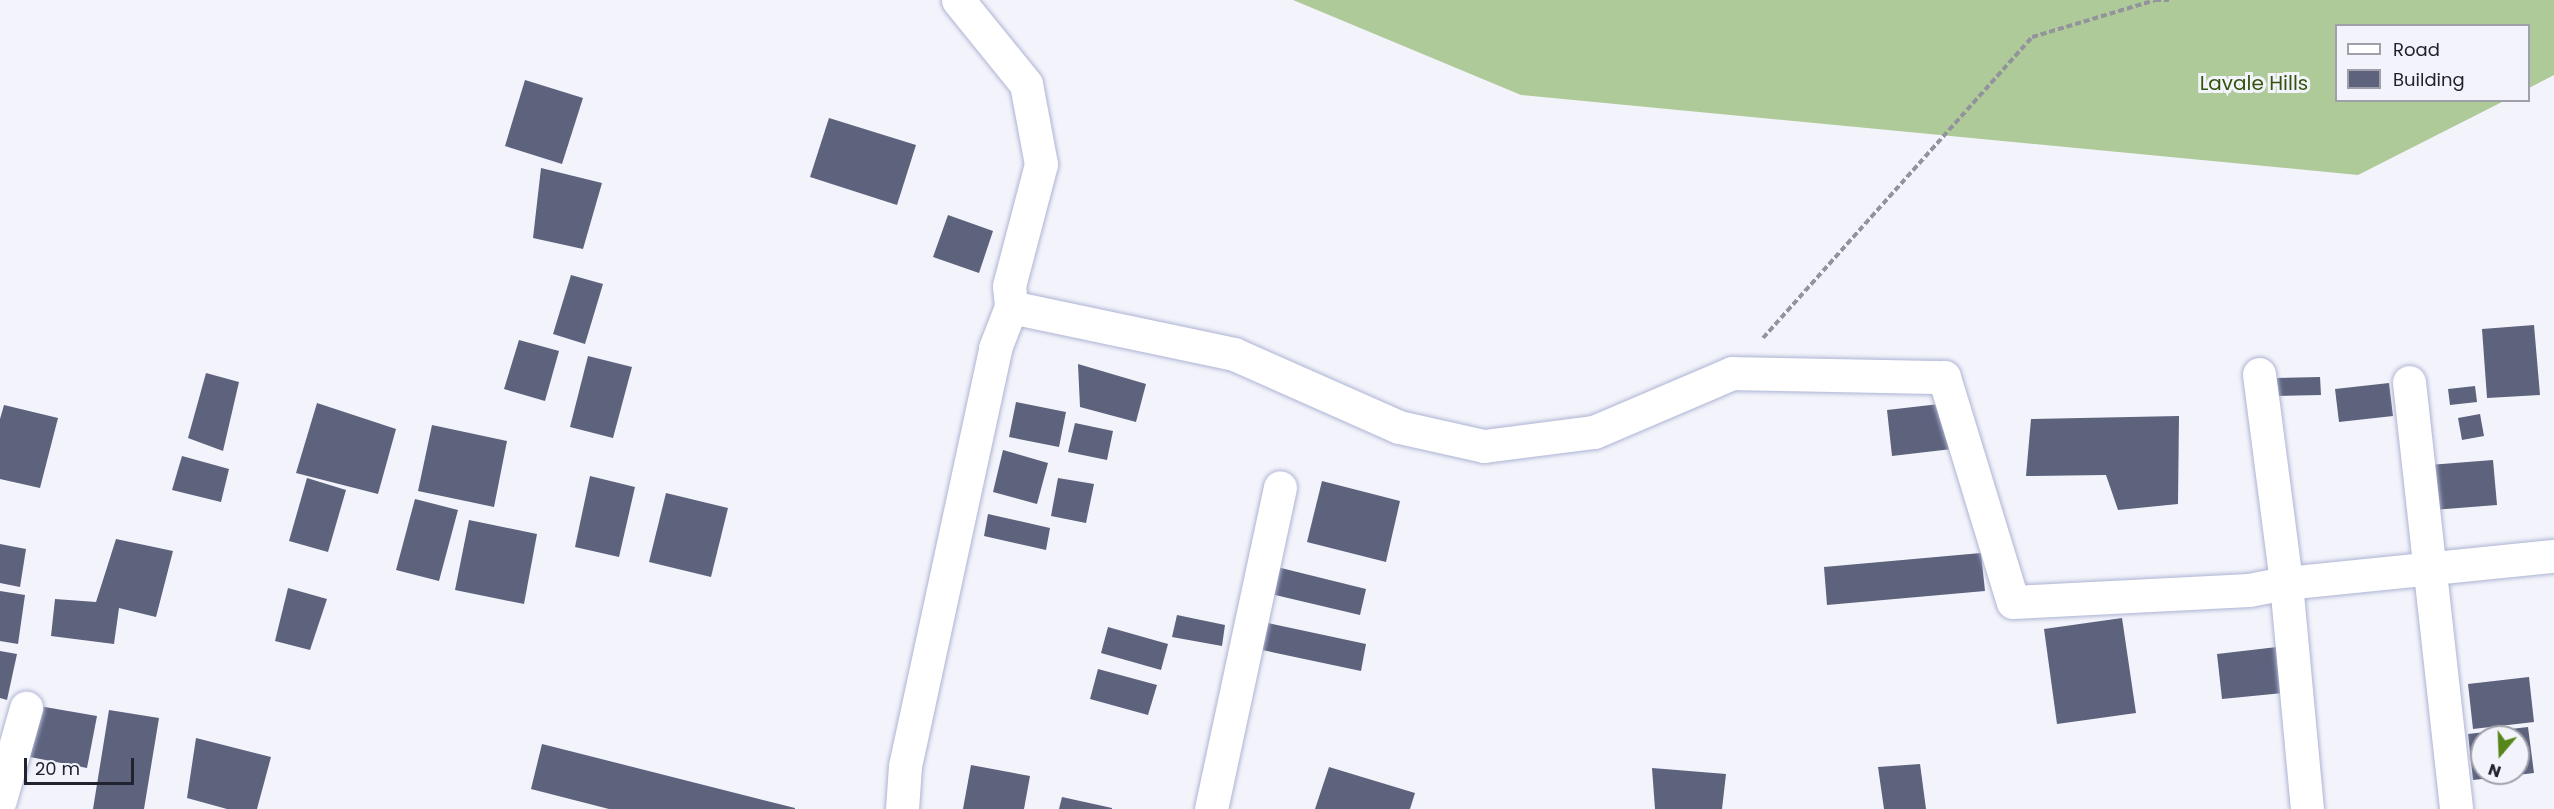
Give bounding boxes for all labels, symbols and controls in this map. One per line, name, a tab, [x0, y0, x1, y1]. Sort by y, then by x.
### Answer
legend	[2335, 24, 2530, 102]
text: Road	[2393, 37, 2440, 62]
text: Building	[2393, 67, 2465, 92]
park label: Lavale Hills	[2200, 71, 2308, 95]
north arrow	[2470, 725, 2530, 785]
scale bar	[27, 746, 136, 784]
text: 20 m	[35, 756, 80, 781]
text: N	[2485, 758, 2504, 783]

